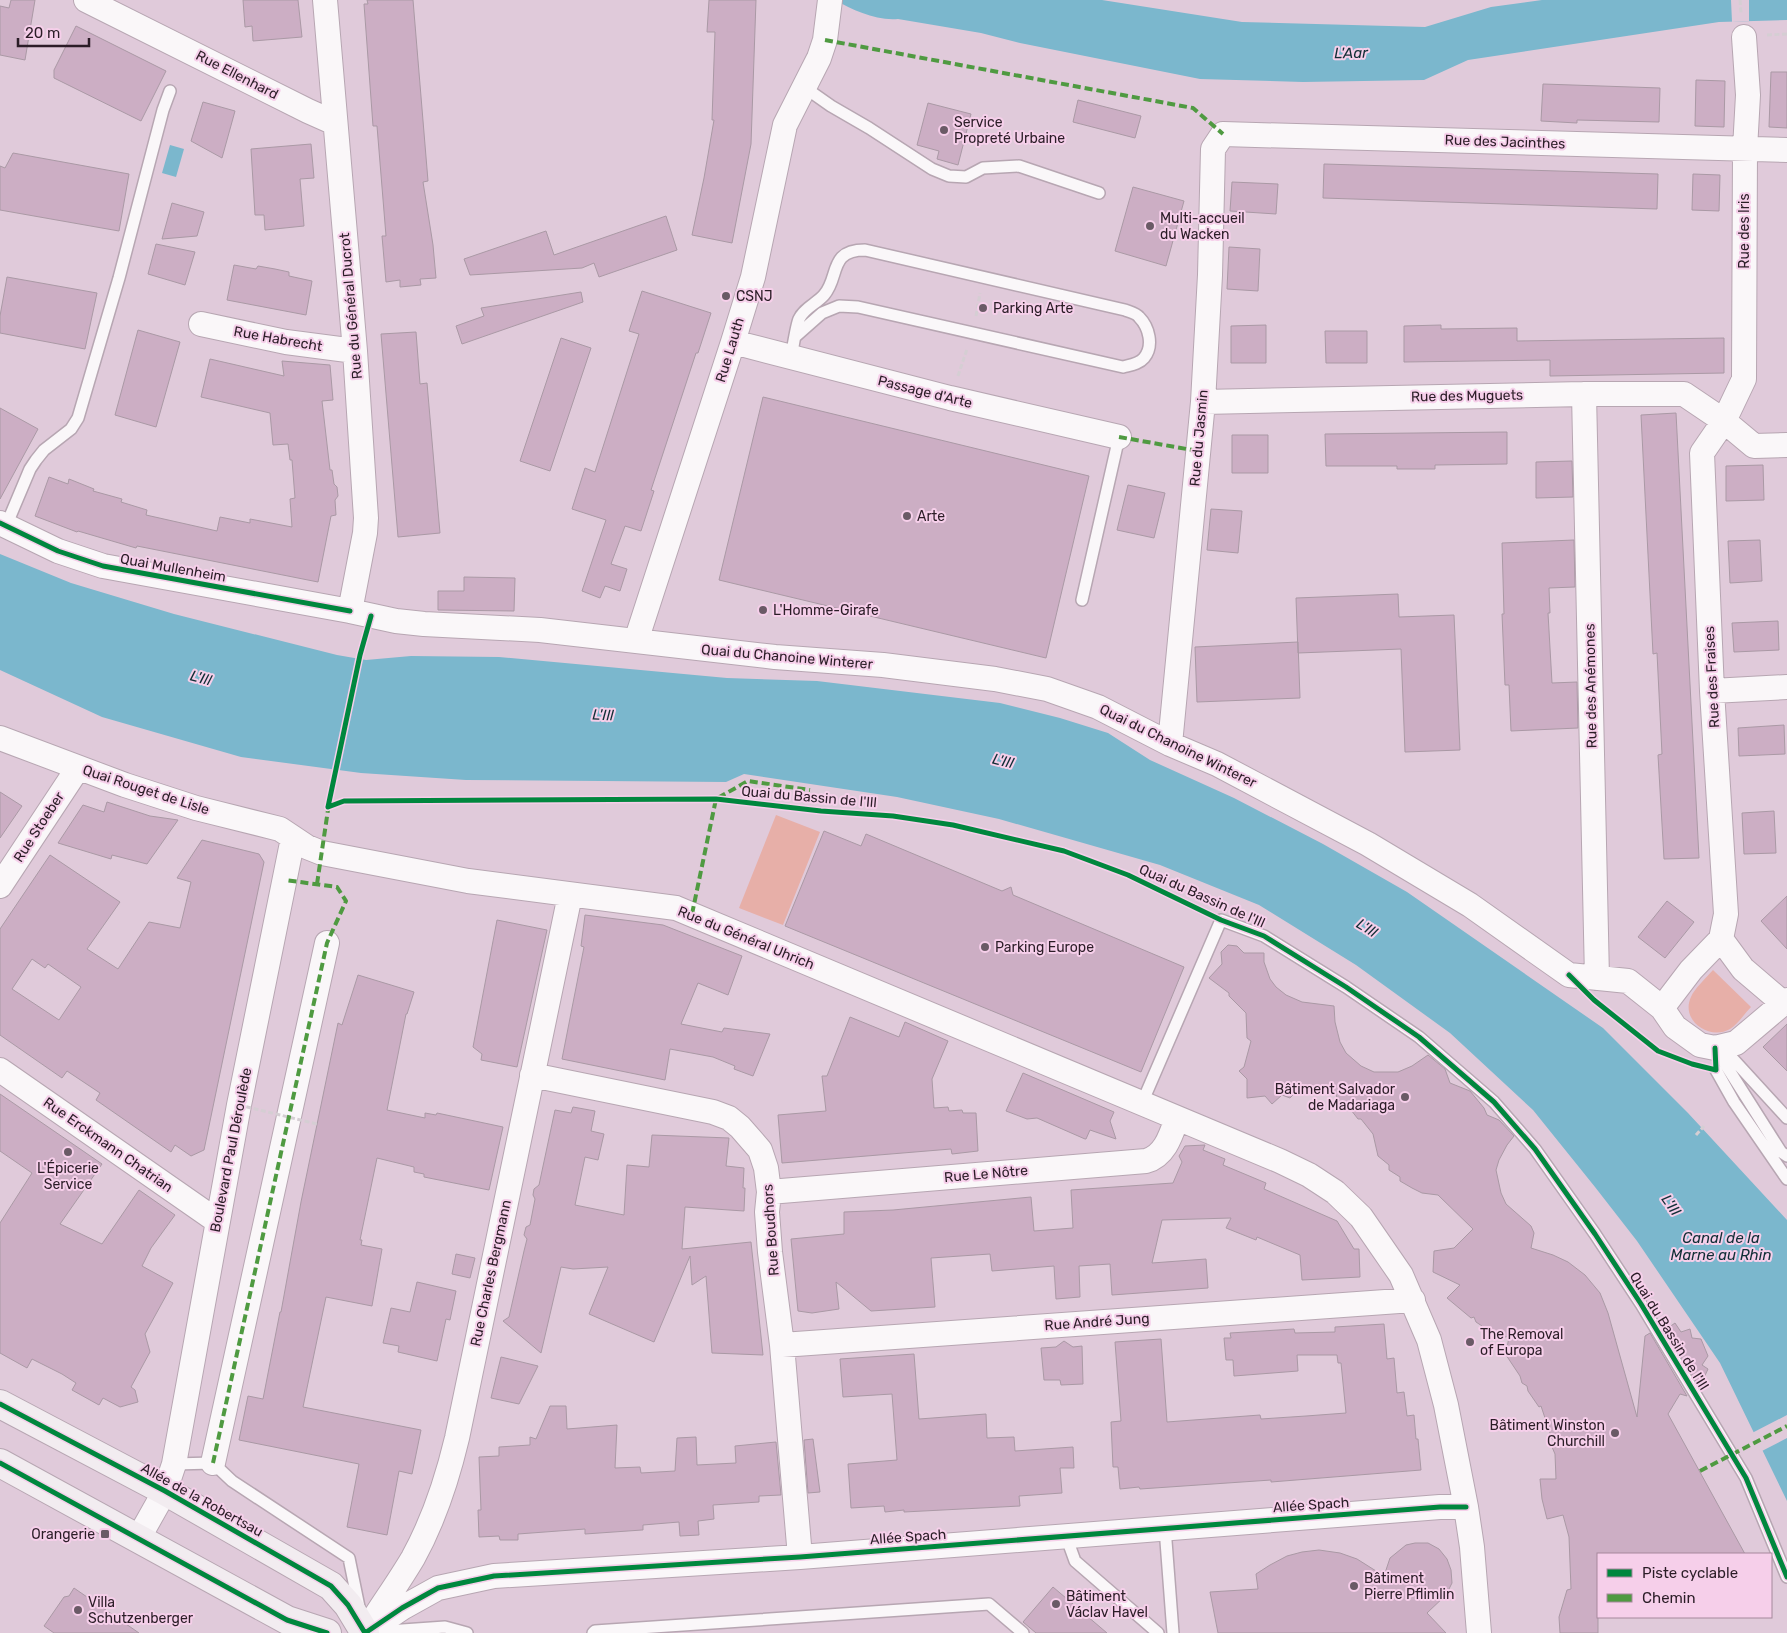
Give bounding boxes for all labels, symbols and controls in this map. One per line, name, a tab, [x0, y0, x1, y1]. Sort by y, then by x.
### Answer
scale bar	[18, 15, 89, 47]
text: 20 m	[25, 24, 60, 42]
water label: L'Aar	[1334, 44, 1369, 62]
street label: Rue Ellenhard	[193, 47, 281, 103]
place label: Service Propreté Urbaine	[954, 114, 1065, 147]
marker: Service Propreté Urbaine	[938, 124, 950, 136]
street label: Rue des Jacinthes	[1444, 131, 1566, 153]
street label: Rue des Iris	[1736, 193, 1753, 269]
place label: Multi-accueil du Wacken	[1160, 210, 1245, 243]
marker: Multi-accueil du Wacken	[1144, 220, 1156, 232]
street label: Rue du Général Ducrot	[336, 232, 366, 380]
place label: CSNJ	[736, 288, 773, 305]
marker: CSNJ	[720, 290, 732, 302]
place label: Parking Arte	[993, 300, 1074, 317]
marker: Parking Arte	[977, 302, 989, 314]
street label: Rue Lauth	[712, 316, 748, 384]
street label: Rue Habrecht	[232, 323, 324, 355]
street label: Passage d'Arte	[876, 372, 974, 412]
street label: Rue des Muguets	[1411, 387, 1523, 405]
street label: Rue du Jasmin	[1186, 389, 1212, 487]
place label: Arte	[917, 508, 945, 525]
marker: Arte	[901, 510, 913, 522]
street label: Quai Mullenheim	[119, 550, 227, 586]
place label: L'Homme-Girafe	[773, 602, 879, 619]
marker: L'Homme-Girafe	[757, 604, 769, 616]
street label: Rue des Anémones	[1581, 623, 1601, 749]
street label: Rue des Fraises	[1701, 626, 1723, 728]
street label: Quai du Chanoine Winterer	[700, 641, 874, 673]
water label: L'Ill	[188, 667, 214, 690]
street label: Quai du Chanoine Winterer	[1097, 701, 1260, 792]
water label: L'Ill	[592, 705, 615, 725]
water label: L'Ill	[990, 750, 1016, 772]
street label: Quai Rouget de Lisle	[80, 761, 212, 819]
street label: Quai du Bassin de l'Ill	[741, 783, 877, 811]
street label: Rue Stoeber	[10, 788, 68, 865]
street label: Quai du Bassin de l'Ill	[1136, 861, 1268, 931]
street label: Rue du Général Uhrich	[675, 903, 817, 973]
water label: L'Ill	[1353, 915, 1381, 941]
place label: Parking Europe	[995, 939, 1094, 956]
marker: Parking Europe	[979, 941, 991, 953]
street label: Boulevard Paul Déroulède	[207, 1066, 255, 1234]
place label: Bâtiment Salvador de Madariaga	[1275, 1081, 1396, 1114]
marker: Bâtiment Salvador de Madariaga	[1399, 1091, 1411, 1103]
street label: Rue Erckmann Chatrian	[40, 1094, 176, 1196]
marker: L'Épicerie Service	[62, 1146, 74, 1158]
place label: L'Épicerie Service	[37, 1159, 99, 1193]
street label: Rue Le Nôtre	[943, 1162, 1029, 1186]
street label: Rue Boudhors	[759, 1183, 783, 1277]
water label: L'Ill	[1657, 1191, 1685, 1219]
street label: Rue Charles Bergmann	[467, 1198, 515, 1348]
water label: Canal de la Marne au Rhin	[1671, 1229, 1771, 1264]
street label: Quai du Bassin de l'Ill	[1626, 1269, 1712, 1393]
street label: Rue André Jung	[1044, 1310, 1150, 1334]
place label: The Removal of Europa	[1480, 1326, 1563, 1359]
marker: The Removal of Europa	[1464, 1336, 1476, 1348]
place label: Bâtiment Winston Churchill	[1490, 1417, 1605, 1450]
marker: Bâtiment Winston Churchill	[1609, 1427, 1621, 1439]
street label: Allée de la Robertsau	[138, 1459, 266, 1541]
street label: Allée Spach	[1272, 1494, 1350, 1516]
place label: Orangerie	[31, 1526, 95, 1543]
street label: Allée Spach	[869, 1526, 947, 1548]
marker: Orangerie	[99, 1528, 111, 1540]
legend	[1597, 1553, 1772, 1618]
text: Piste cyclable	[1642, 1564, 1738, 1582]
place label: Bâtiment Pierre Pflimlin	[1364, 1570, 1455, 1603]
marker: Bâtiment Pierre Pflimlin	[1348, 1580, 1360, 1592]
place label: Bâtiment Václav Havel	[1066, 1588, 1148, 1621]
text: Chemin	[1642, 1589, 1696, 1607]
place label: Villa Schutzenberger	[88, 1594, 194, 1627]
marker: Bâtiment Václav Havel	[1050, 1598, 1062, 1610]
marker: Villa Schutzenberger	[72, 1604, 84, 1616]

